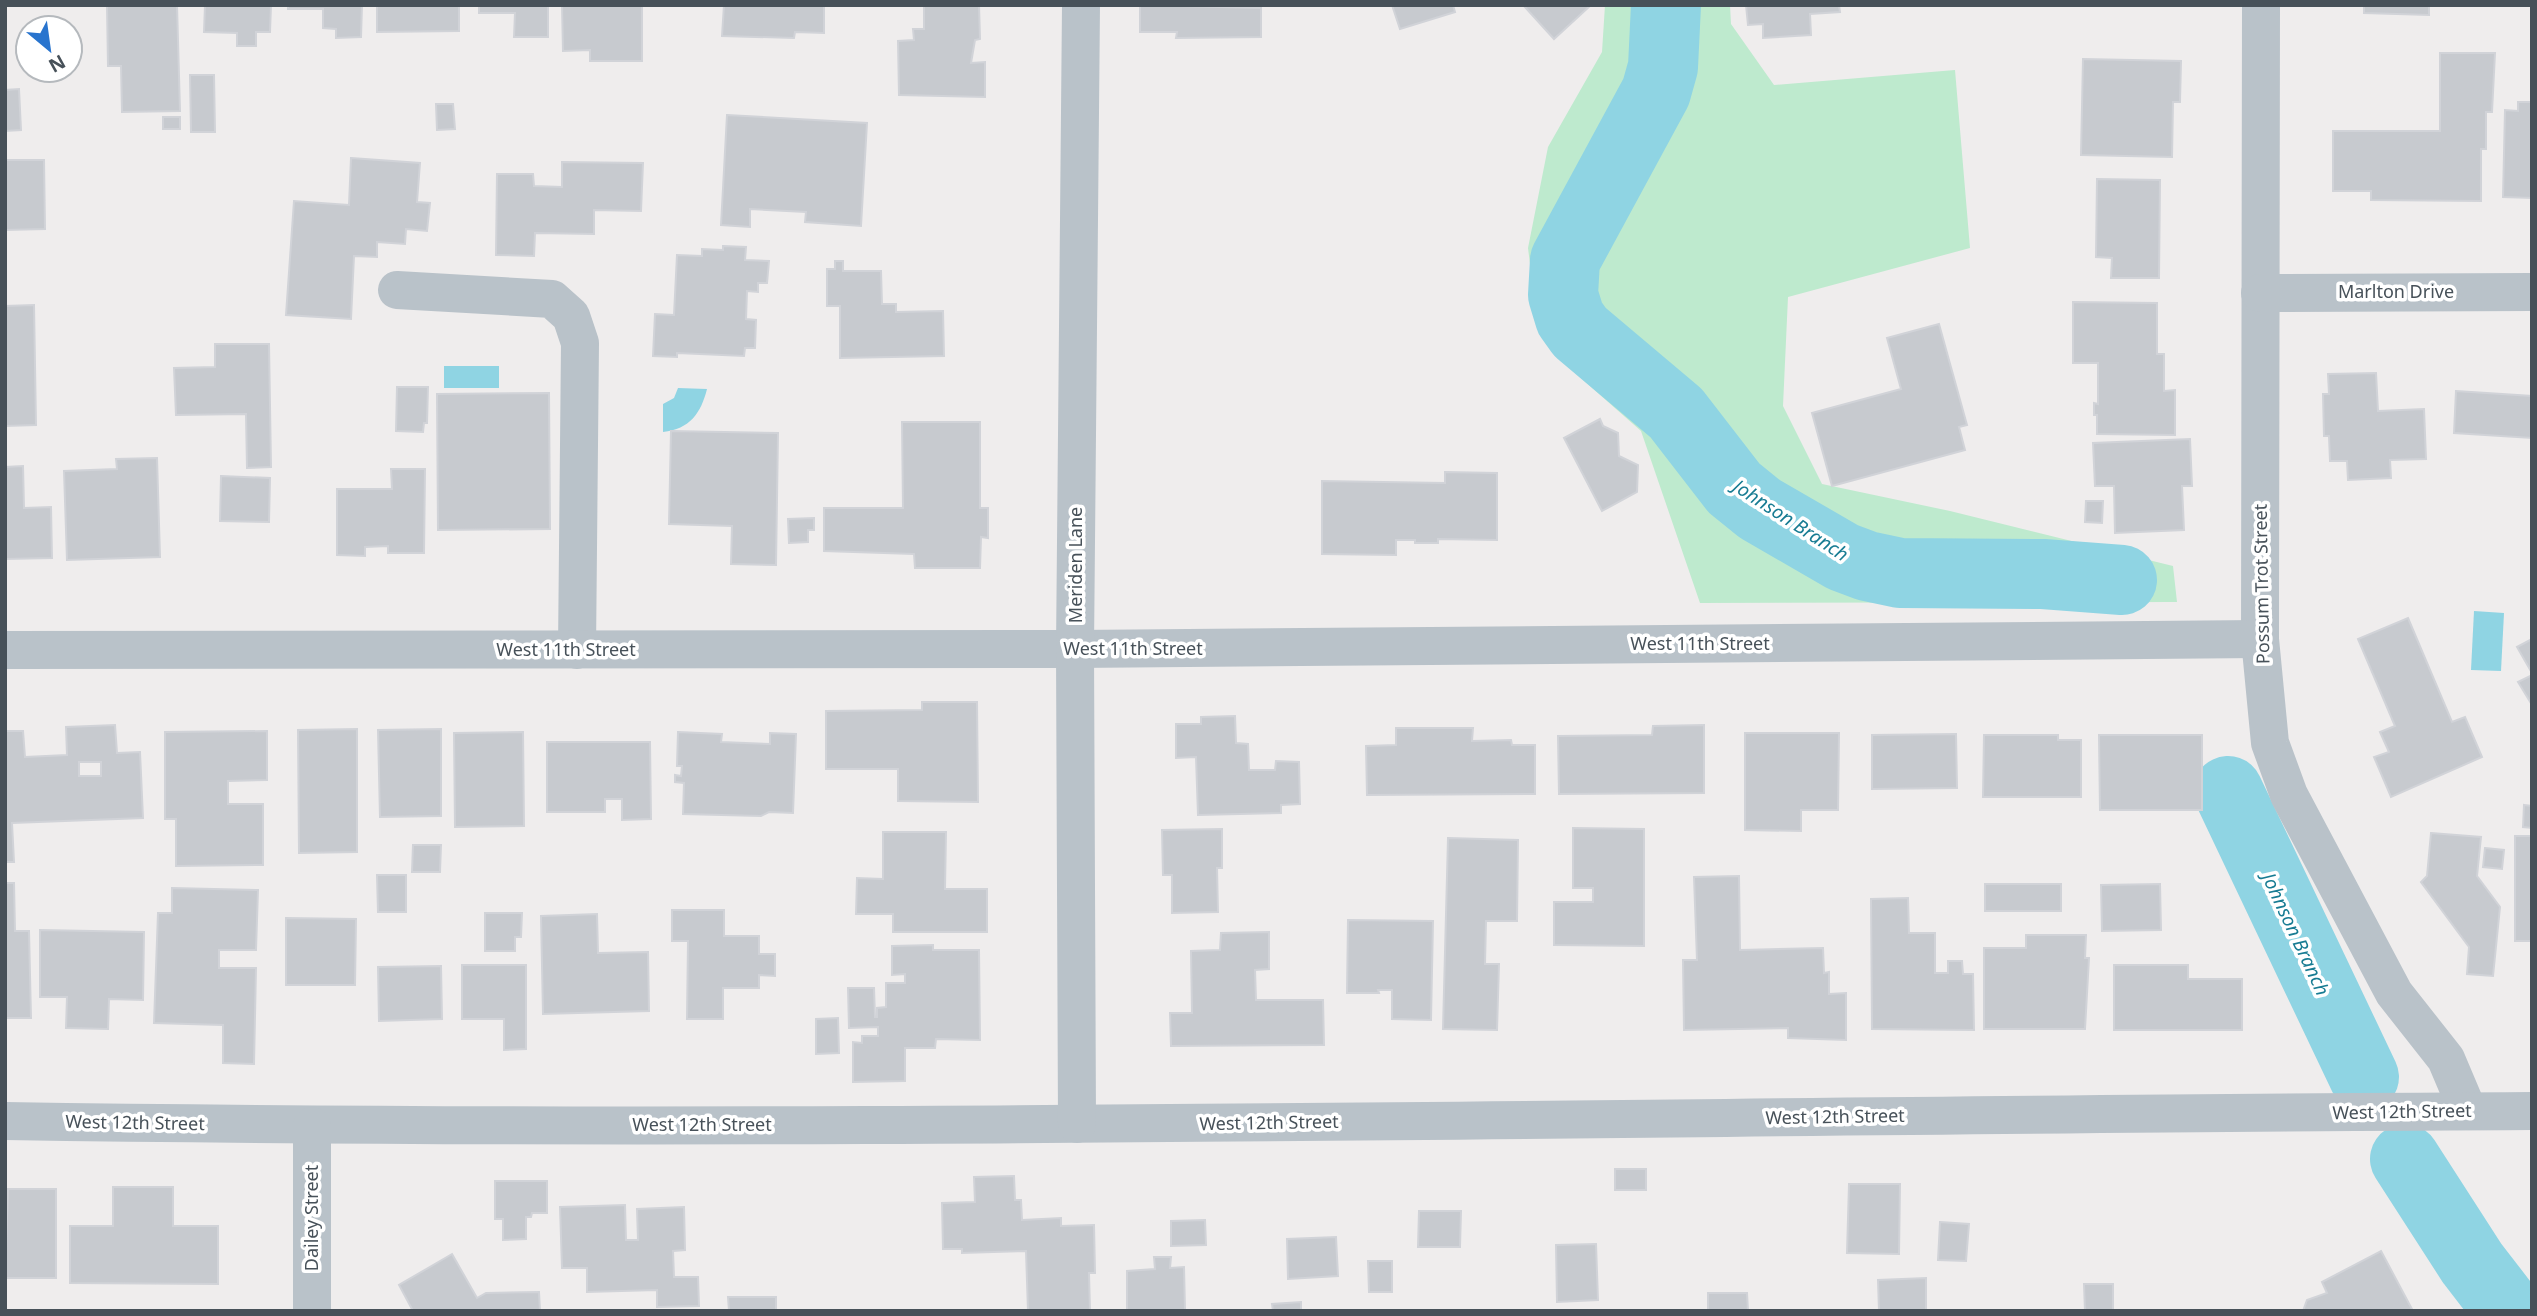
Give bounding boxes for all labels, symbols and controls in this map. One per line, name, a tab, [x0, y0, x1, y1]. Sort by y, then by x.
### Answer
north arrow	[14, 14, 84, 84]
text: N	[44, 49, 70, 79]
street label: Marlton Drive	[2338, 279, 2454, 303]
water label: Johnson Branch	[1726, 471, 1854, 567]
street label: Possum Trot Street	[2248, 503, 2274, 664]
street label: Meriden Lane	[1063, 507, 1087, 623]
street label: West 11th Street	[1630, 631, 1770, 655]
street label: West 11th Street	[1063, 636, 1203, 660]
street label: West 11th Street	[496, 637, 636, 661]
water label: Johnson Branch	[2255, 866, 2336, 1000]
street label: West 12th Street	[2332, 1098, 2472, 1124]
street label: West 12th Street	[1765, 1103, 1905, 1129]
street label: West 12th Street	[65, 1109, 205, 1135]
street label: West 12th Street	[1199, 1109, 1339, 1135]
street label: West 12th Street	[632, 1112, 772, 1136]
street label: Dailey Street	[299, 1164, 323, 1271]

